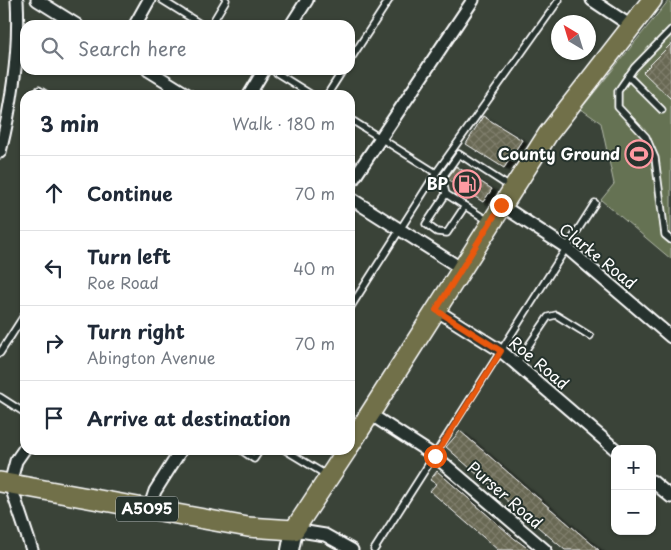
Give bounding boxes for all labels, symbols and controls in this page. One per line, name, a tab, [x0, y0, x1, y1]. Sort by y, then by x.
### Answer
north arrow	[551, 15, 596, 60]
search box	[20, 20, 355, 75]
icon: search	[38, 34, 66, 62]
text: Search here	[78, 34, 187, 62]
text: 3 min	[40, 107, 99, 139]
text: Walk · 180 m	[232, 111, 335, 135]
sports icon: County Ground	[624, 139, 654, 169]
place label: County Ground	[498, 141, 620, 165]
fuel station icon: BP	[452, 169, 482, 199]
place label: BP	[427, 171, 449, 195]
icon: ahead	[40, 179, 68, 207]
text: Continue	[87, 179, 173, 207]
text: 70 m	[295, 181, 335, 205]
route end	[490, 194, 513, 217]
street label: Clarke Road	[555, 216, 643, 294]
text: Turn left	[87, 242, 171, 270]
icon: left	[40, 254, 68, 282]
text: 40 m	[293, 256, 335, 280]
text: Roe Road	[87, 270, 159, 294]
text: Turn right	[87, 317, 185, 345]
icon: right	[40, 329, 68, 357]
street label: Roe Road	[504, 330, 575, 395]
text: 70 m	[295, 331, 335, 355]
text: Abington Avenue	[87, 345, 215, 369]
icon: arrive	[40, 404, 68, 432]
text: Arrive at destination	[87, 404, 291, 432]
route start	[424, 445, 447, 468]
map controls	[611, 445, 656, 535]
button: +	[611, 445, 656, 490]
street label: Purser Road	[463, 455, 548, 534]
button: −	[611, 490, 656, 535]
road number: A5095	[116, 496, 178, 522]

